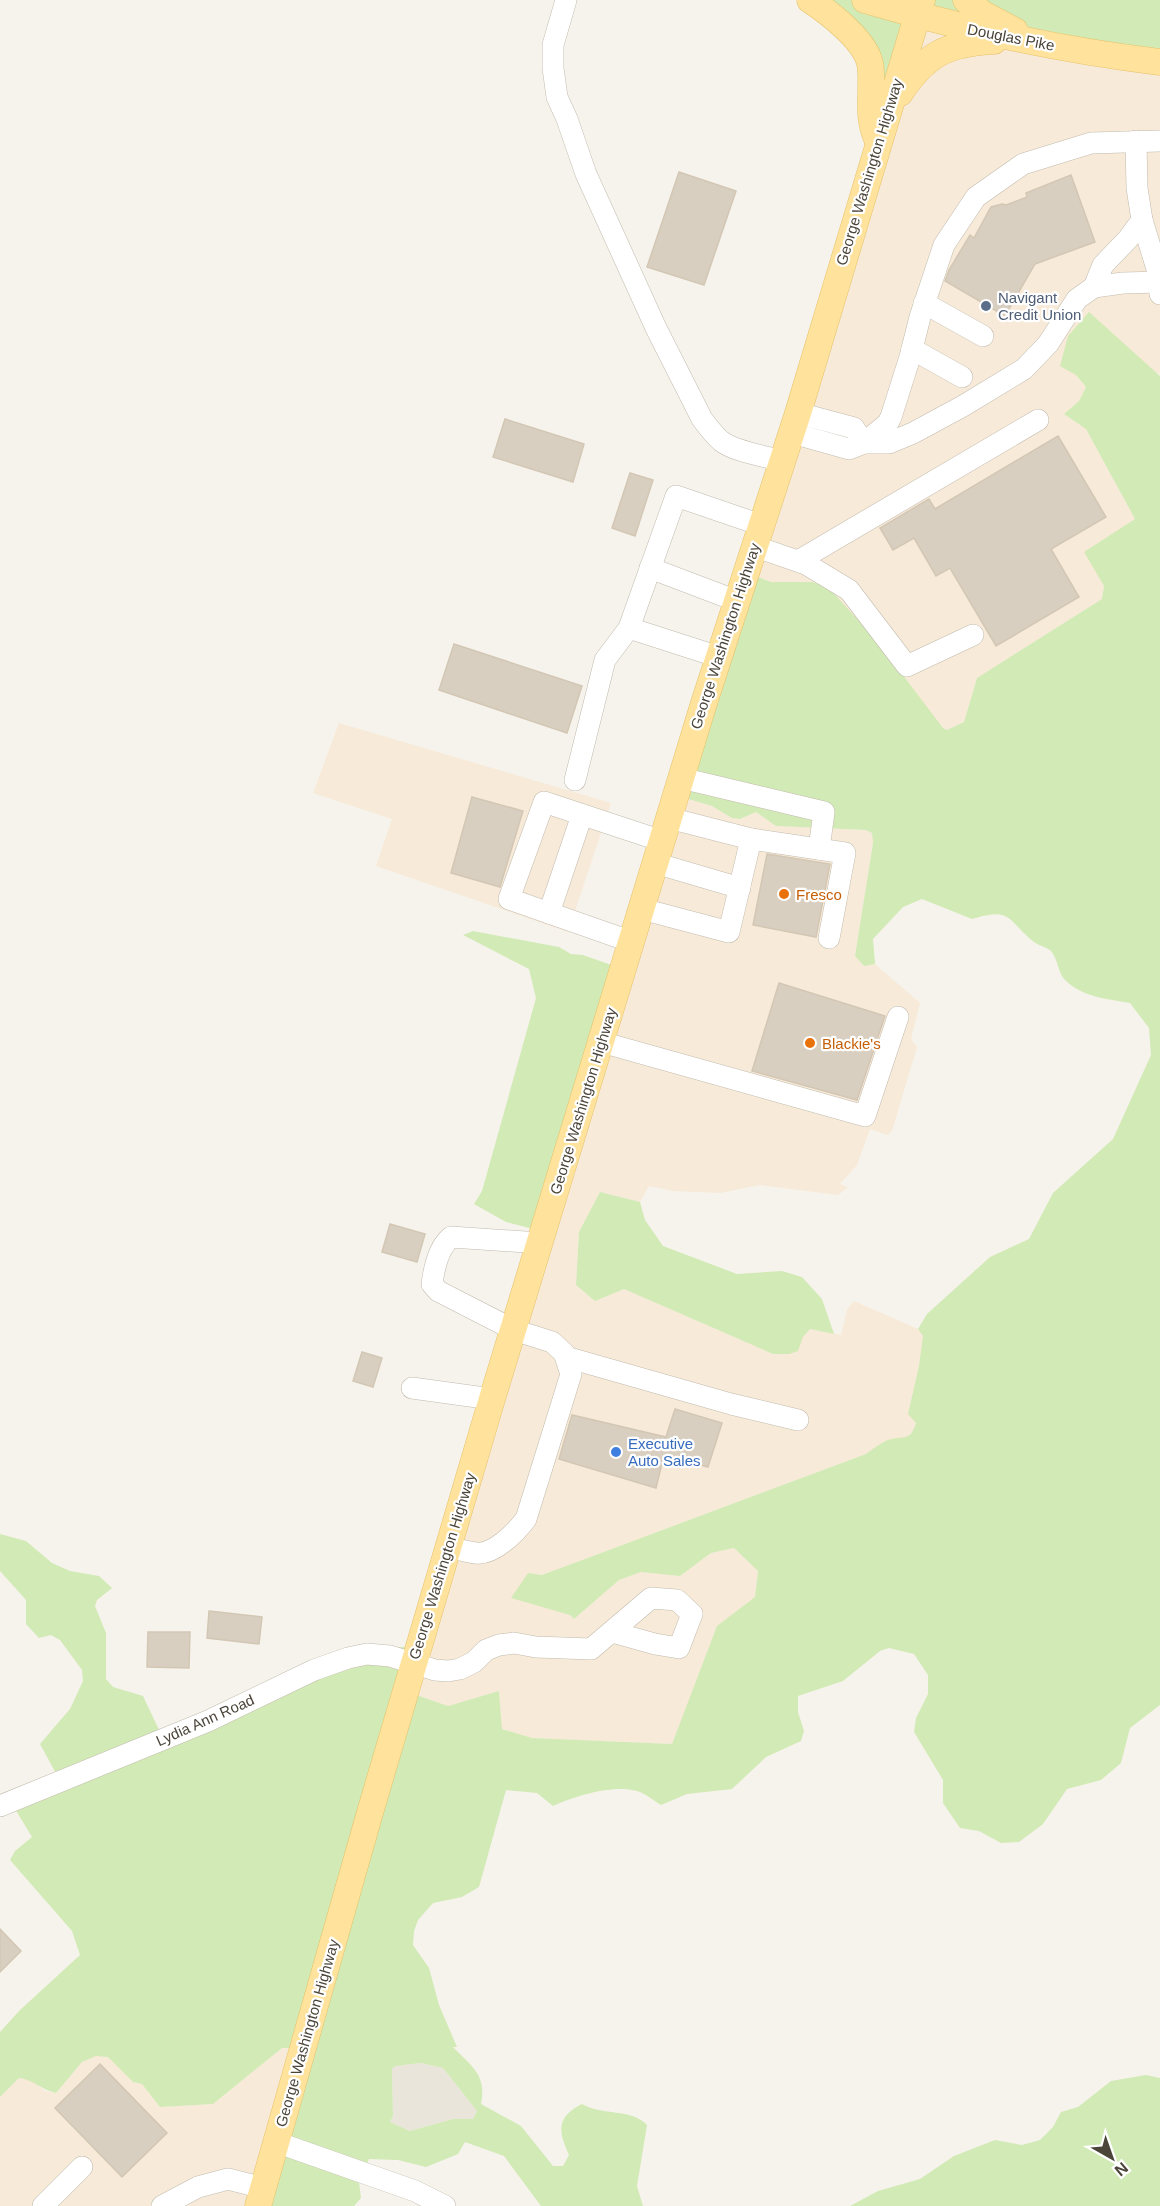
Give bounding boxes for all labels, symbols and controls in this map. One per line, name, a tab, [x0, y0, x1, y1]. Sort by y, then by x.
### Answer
street label: Douglas Pike	[966, 20, 1056, 54]
street label: George Washington Highway	[832, 76, 906, 268]
place label: Navigant Credit Union	[998, 289, 1081, 323]
marker: Navigant Credit Union	[979, 299, 993, 313]
street label: George Washington Highway	[687, 540, 763, 731]
place label: Fresco	[796, 886, 842, 903]
marker: Fresco	[777, 887, 791, 901]
street label: George Washington Highway	[546, 1005, 620, 1197]
place label: Blackie's	[822, 1035, 881, 1052]
marker: Blackie's	[803, 1036, 817, 1050]
place label: Executive Auto Sales	[628, 1435, 701, 1469]
marker: Executive Auto Sales	[609, 1445, 623, 1459]
street label: George Washington Highway	[405, 1470, 479, 1662]
street label: Lydia Ann Road	[153, 1691, 257, 1749]
street label: George Washington Highway	[272, 1937, 342, 2129]
north arrow	[1082, 2128, 1142, 2188]
text: N	[1111, 2159, 1131, 2179]

